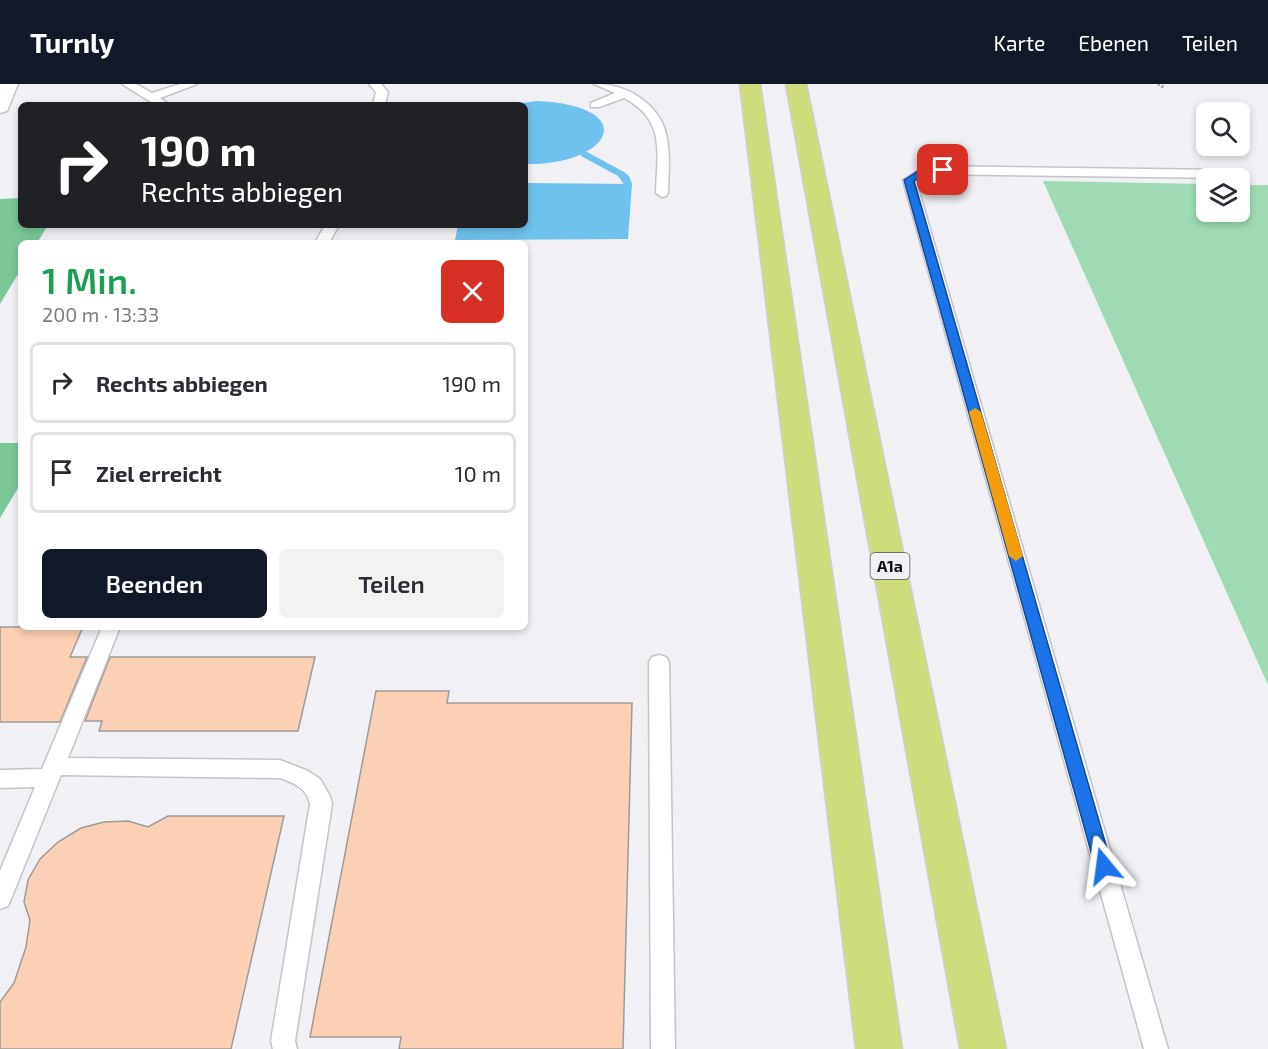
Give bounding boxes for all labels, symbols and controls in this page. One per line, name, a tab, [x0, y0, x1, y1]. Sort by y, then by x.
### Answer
text: Turnly	[30, 25, 114, 59]
text: Karte	[994, 30, 1045, 55]
text: Ebenen	[1078, 30, 1149, 55]
text: Teilen	[1182, 30, 1238, 55]
map controls	[1196, 102, 1250, 222]
button: search	[1196, 102, 1250, 156]
text: 190 m	[141, 124, 257, 174]
icon: right	[42, 126, 120, 204]
pin	[917, 144, 968, 195]
icon: arrive	[926, 153, 959, 186]
button: layers	[1196, 168, 1250, 222]
text: Rechts abbiegen	[141, 175, 343, 207]
text: 1 Min.	[42, 258, 137, 301]
button: close	[441, 260, 504, 323]
text: 200 m · 13:33	[42, 302, 159, 326]
icon: right	[45, 366, 78, 399]
text: Rechts abbiegen	[96, 370, 268, 396]
text: 190 m	[442, 370, 501, 396]
icon: arrive	[45, 456, 78, 489]
text: Ziel erreicht	[96, 460, 222, 486]
text: 10 m	[455, 460, 501, 486]
button: Beenden	[42, 549, 267, 618]
button: Teilen	[279, 549, 504, 618]
road number: A1a	[870, 553, 910, 579]
position arrow	[1072, 834, 1136, 898]

